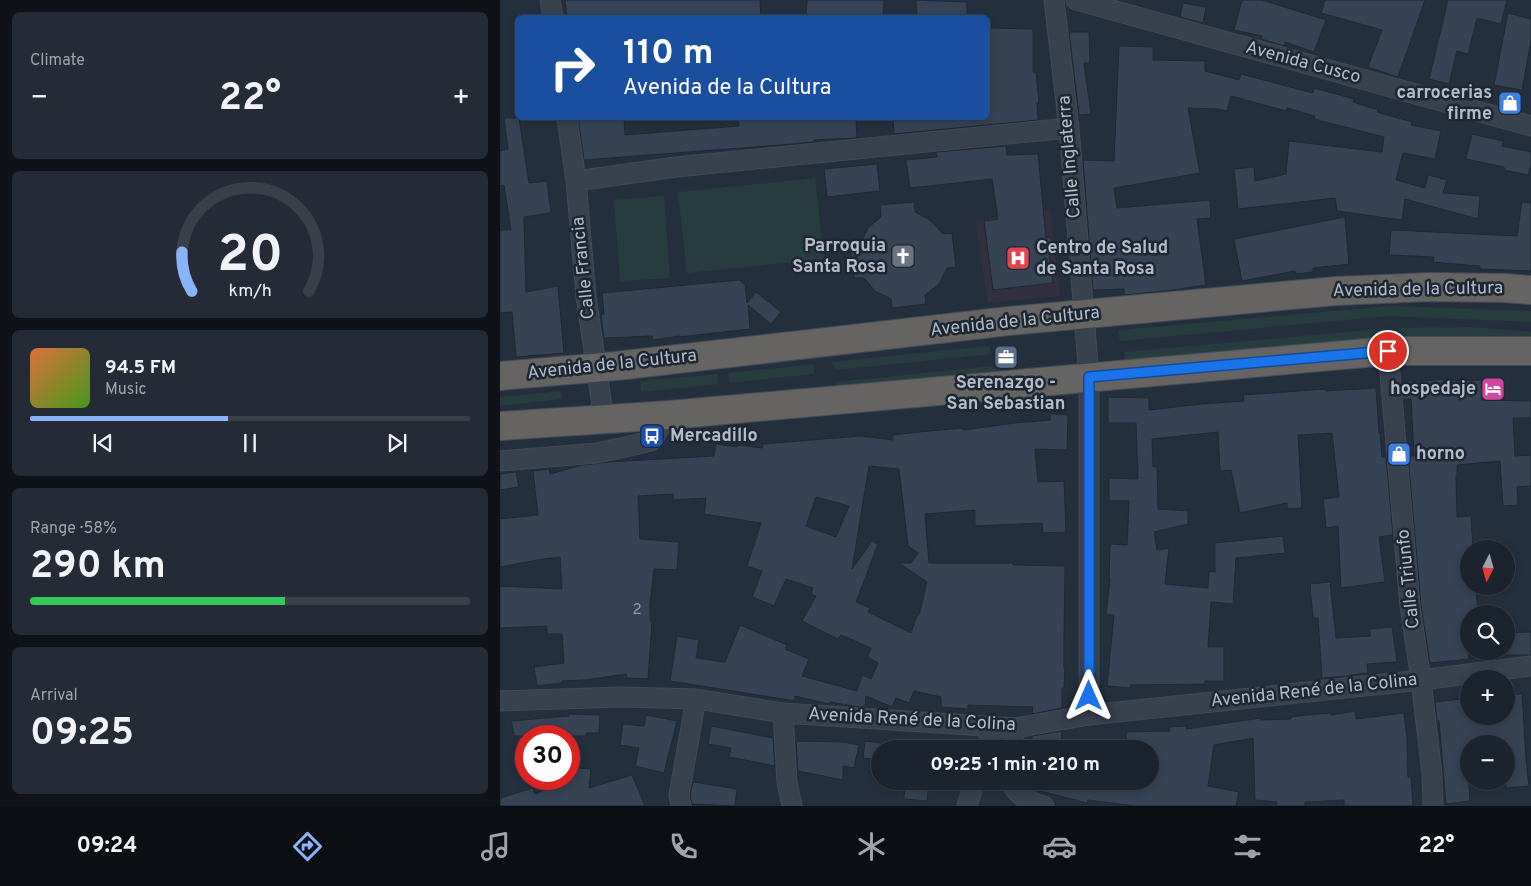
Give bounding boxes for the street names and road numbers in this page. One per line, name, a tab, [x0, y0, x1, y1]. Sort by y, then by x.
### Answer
street label: Avenida Cusco	[1243, 37, 1363, 89]
street label: Calle Inglaterra	[1053, 94, 1087, 220]
street label: Calle Francia	[567, 216, 601, 320]
street label: Avenida de la Cultura	[1333, 277, 1503, 303]
street label: Avenida de la Cultura	[929, 302, 1101, 342]
street label: Avenida de la Cultura	[526, 345, 698, 385]
street label: Calle Triunfo	[1392, 528, 1426, 630]
street label: Avenida René de la Colina	[1209, 669, 1419, 713]
street label: Avenida René de la Colina	[808, 703, 1016, 737]

